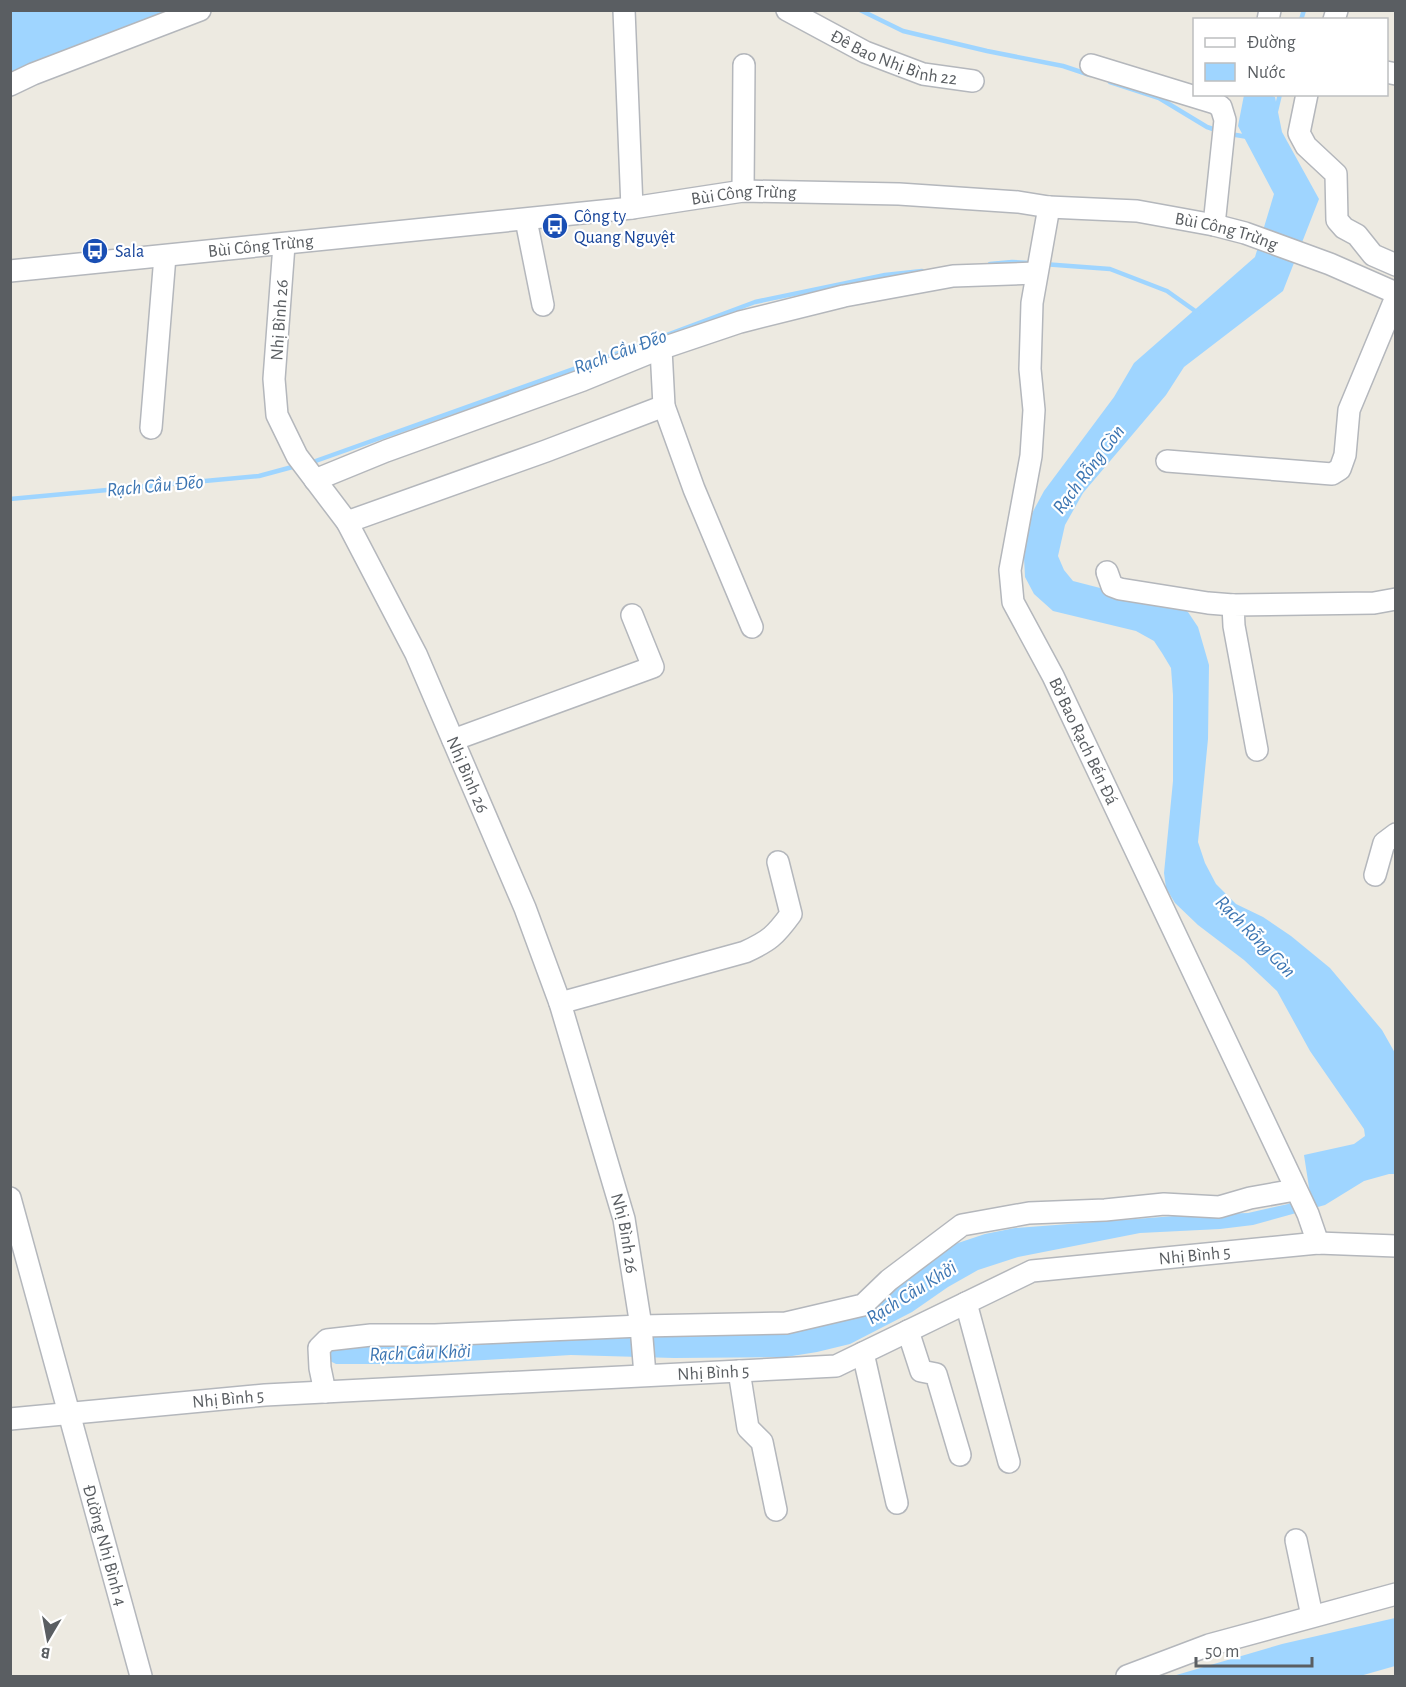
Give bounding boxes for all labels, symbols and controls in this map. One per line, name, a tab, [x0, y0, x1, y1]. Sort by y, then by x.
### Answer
legend	[1193, 18, 1388, 96]
street label: Đê Bao Nhị Bình 22	[827, 27, 958, 89]
text: Đường	[1247, 34, 1296, 52]
text: Nước	[1247, 64, 1285, 82]
street label: Bùi Công Trừng	[690, 183, 797, 209]
place label: Công ty Quang Nguyệt	[574, 208, 675, 247]
street label: Bùi Công Trừng	[1173, 210, 1280, 254]
bus stop icon: Công ty Quang Nguyệt	[540, 211, 570, 241]
street label: Bùi Công Trừng	[207, 232, 315, 261]
bus stop icon: Sala	[80, 236, 110, 266]
place label: Sala	[115, 243, 144, 261]
street label: Nhị Bình 26	[268, 279, 292, 361]
water label: Rạch Cầu Đẽo	[571, 326, 669, 378]
water label: Rạch Rỗng Gòn	[1049, 421, 1129, 518]
water label: Rạch Cầu Đẽo	[106, 472, 204, 500]
street label: Bờ Bao Rạch Bến Đá	[1045, 675, 1121, 808]
street label: Nhị Bình 26	[442, 734, 491, 816]
water label: Rạch Rỗng Gòn	[1211, 892, 1299, 982]
street label: Nhị Bình 26	[607, 1191, 641, 1275]
street label: Nhị Bình 5	[1158, 1244, 1231, 1269]
water label: Rạch Cầu Khởi	[863, 1257, 960, 1328]
water label: Rạch Cầu Khởi	[369, 1341, 471, 1365]
street label: Nhị Bình 5	[677, 1362, 750, 1384]
street label: Nhị Bình 5	[191, 1387, 265, 1412]
street label: Đường Nhị Bình 4	[79, 1483, 129, 1608]
north arrow	[18, 1609, 78, 1669]
scale bar	[1196, 1630, 1312, 1668]
text: 50 m	[1205, 1643, 1239, 1661]
text: B	[40, 1644, 52, 1661]

